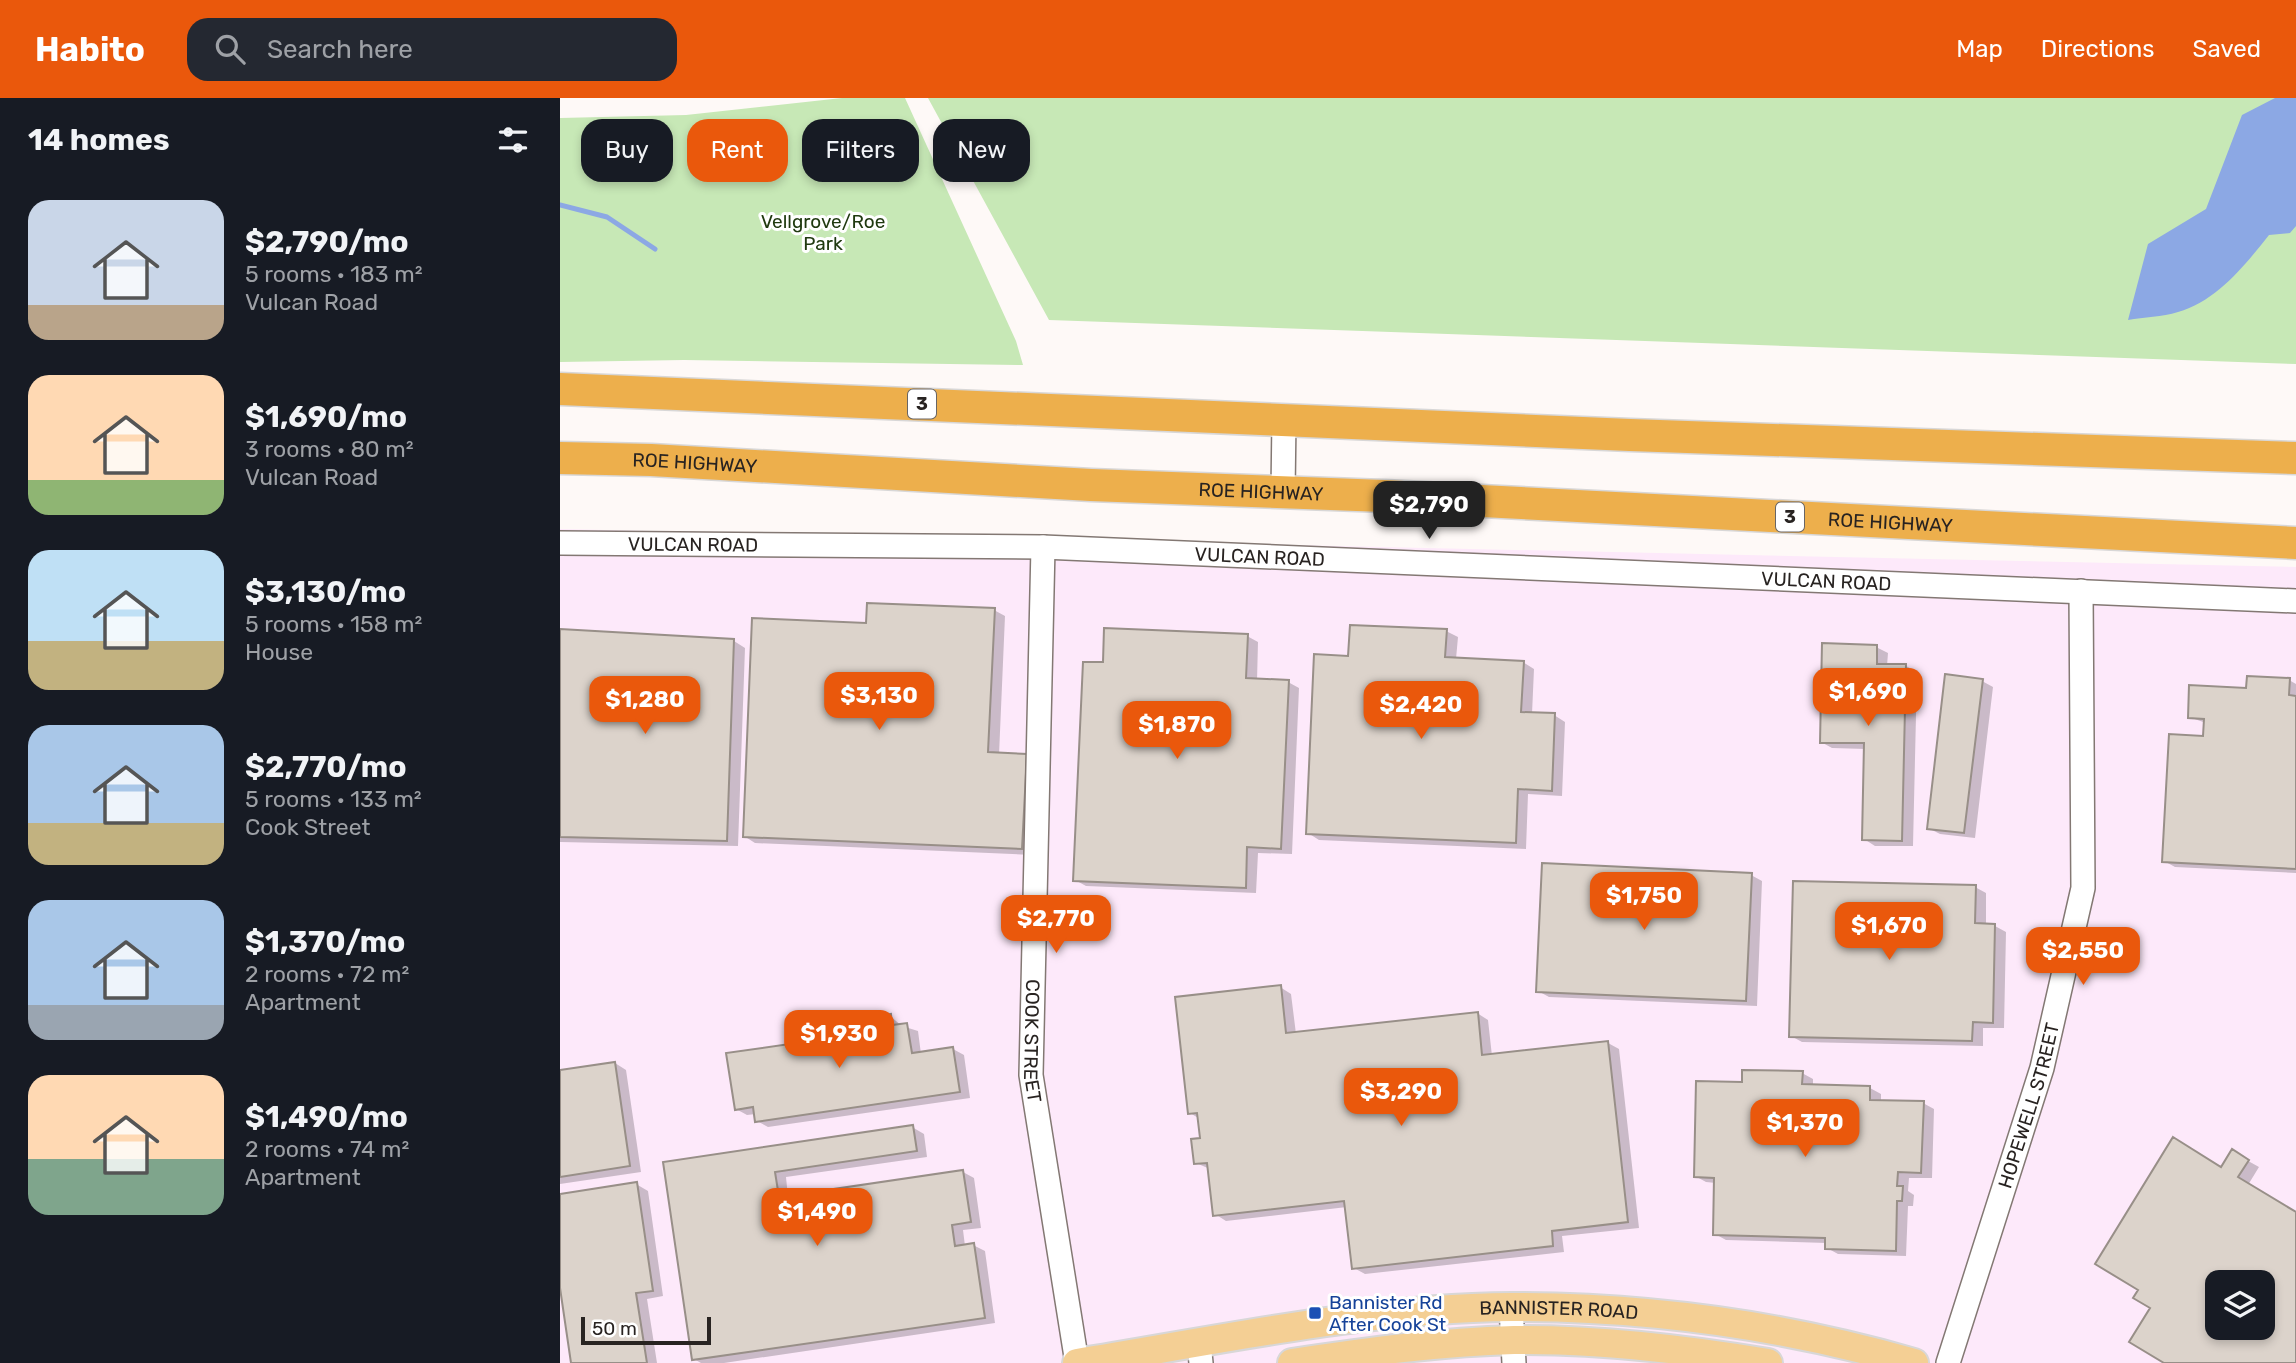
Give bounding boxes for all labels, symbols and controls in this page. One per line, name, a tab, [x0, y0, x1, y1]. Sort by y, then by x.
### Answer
search box	[187, 18, 677, 81]
text: Habito	[35, 30, 145, 69]
icon: search	[211, 30, 249, 68]
text: Search here	[267, 34, 413, 65]
text: Map	[1956, 35, 2003, 63]
text: Directions	[2041, 35, 2154, 63]
text: Saved	[2192, 35, 2261, 63]
chip: Buy	[581, 119, 673, 182]
chip: Rent	[687, 119, 788, 182]
chip: Filters	[802, 119, 919, 182]
chip: New	[933, 119, 1030, 182]
icon: filters	[494, 121, 532, 159]
text: 14 homes	[28, 122, 170, 158]
park label: Vellgrove/Roe Park	[761, 210, 885, 255]
text: $2,790/mo	[245, 224, 409, 260]
icon: home	[84, 228, 168, 312]
text: 5 rooms · 183 m²	[245, 260, 422, 288]
text: Vulcan Road	[245, 288, 378, 316]
road number: 3	[908, 390, 936, 418]
text: $1,690/mo	[245, 399, 407, 435]
icon: home	[84, 403, 168, 487]
text: 3 rooms · 80 m²	[245, 435, 414, 463]
street label: ROE HIGHWAY	[632, 449, 758, 478]
text: Vulcan Road	[245, 463, 378, 491]
street label: ROE HIGHWAY	[1198, 478, 1324, 506]
pin: $2,790	[1372, 482, 1486, 541]
text: $2,790	[1389, 490, 1469, 518]
road number: 3	[1776, 502, 1804, 531]
street label: ROE HIGHWAY	[1827, 508, 1953, 537]
street label: VULCAN ROAD	[628, 533, 758, 557]
street label: VULCAN ROAD	[1194, 543, 1325, 571]
street label: VULCAN ROAD	[1761, 567, 1892, 596]
text: $3,130/mo	[245, 574, 406, 610]
icon: home	[84, 578, 168, 662]
text: 5 rooms · 158 m²	[245, 610, 422, 638]
text: House	[245, 638, 313, 666]
pin: $1,690	[1811, 668, 1925, 728]
pin: $3,130	[822, 672, 936, 732]
pin: $1,280	[588, 676, 702, 736]
text: $1,690	[1829, 677, 1907, 705]
text: $3,130	[840, 681, 918, 709]
pin: $2,420	[1364, 682, 1478, 741]
text: $1,280	[605, 685, 685, 713]
text: $2,420	[1380, 690, 1462, 718]
pin: $1,870	[1120, 702, 1234, 761]
text: $1,870	[1138, 710, 1216, 738]
text: $2,770/mo	[245, 749, 407, 785]
icon: home	[84, 753, 168, 837]
text: 5 rooms · 133 m²	[245, 785, 422, 813]
text: Cook Street	[245, 813, 371, 841]
pin: $1,750	[1587, 872, 1701, 932]
text: $1,750	[1606, 881, 1682, 909]
pin: $2,770	[999, 896, 1113, 955]
pin: $1,670	[1832, 902, 1946, 962]
text: $2,770	[1017, 904, 1095, 932]
text: $1,670	[1851, 911, 1927, 939]
text: $1,370/mo	[245, 924, 405, 960]
icon: home	[84, 928, 168, 1012]
pin: $2,550	[2026, 928, 2140, 987]
text: $2,550	[2042, 936, 2124, 964]
text: 2 rooms · 72 m²	[245, 960, 409, 988]
street label: COOK STREET	[1019, 979, 1046, 1104]
text: Apartment	[245, 988, 361, 1016]
pin: $1,930	[782, 1010, 896, 1070]
text: $1,930	[800, 1019, 878, 1047]
street label: HOPEWELL STREET	[1993, 1020, 2064, 1191]
pin: $3,290	[1344, 1068, 1458, 1128]
text: $3,290	[1360, 1077, 1442, 1105]
text: $1,490/mo	[245, 1099, 408, 1135]
pin: $1,370	[1748, 1100, 1862, 1159]
icon: home	[84, 1103, 168, 1187]
text: $1,370	[1766, 1108, 1844, 1136]
text: 2 rooms · 74 m²	[245, 1135, 409, 1163]
text: Apartment	[245, 1163, 361, 1191]
pin: $1,490	[760, 1188, 874, 1248]
text: $1,490	[777, 1197, 857, 1225]
map controls	[2205, 1270, 2275, 1340]
button: layers	[2205, 1270, 2275, 1340]
place label: Bannister Rd After Cook St	[1329, 1291, 1447, 1336]
street label: BANNISTER ROAD	[1479, 1296, 1639, 1324]
marker: Bannister Rd After Cook St	[1307, 1305, 1323, 1321]
scale bar	[581, 1314, 710, 1346]
text: 50 m	[592, 1317, 637, 1340]

